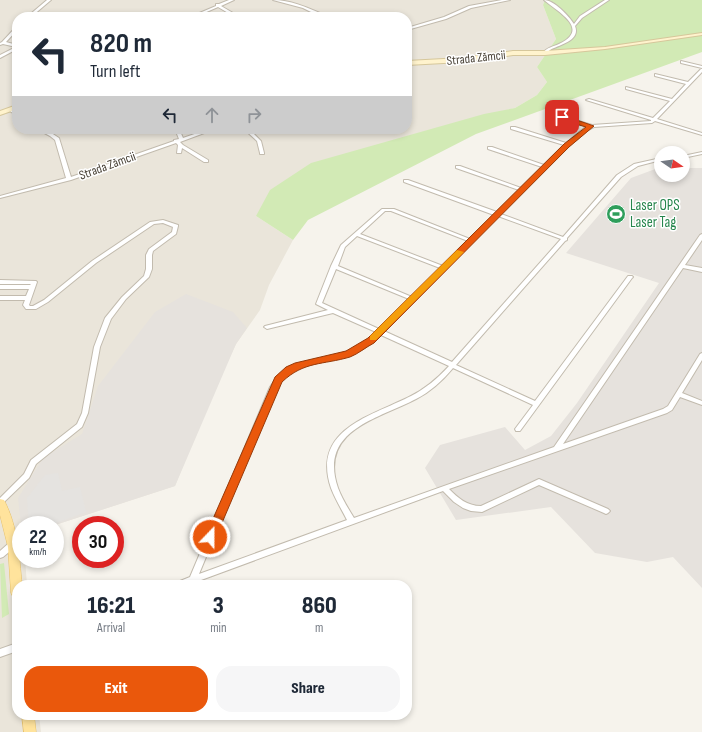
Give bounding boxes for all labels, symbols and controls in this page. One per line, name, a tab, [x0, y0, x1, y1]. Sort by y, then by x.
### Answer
text: 820 m	[90, 27, 152, 60]
icon: left	[24, 28, 76, 80]
street label: Strada Zămcii	[446, 47, 506, 69]
text: Turn left	[90, 61, 141, 82]
pin	[545, 100, 579, 134]
icon: left	[159, 104, 181, 126]
icon: ahead	[201, 104, 223, 126]
icon: right	[243, 104, 265, 126]
icon: arrive	[551, 106, 573, 128]
north arrow	[654, 146, 690, 182]
map controls	[654, 146, 690, 182]
street label: Strada Zămcii	[77, 148, 138, 184]
place label: Laser OPS Laser Tag	[630, 196, 680, 232]
sports icon: Laser OPS Laser Tag	[605, 203, 627, 225]
speed limit sign: 30	[72, 516, 124, 568]
position arrow	[189, 516, 231, 558]
text: 22	[29, 525, 47, 549]
text: km/h	[29, 546, 47, 558]
text: 16:21	[87, 591, 135, 620]
text: 3	[213, 591, 224, 620]
text: 860	[302, 591, 337, 620]
text: Arrival	[97, 620, 125, 636]
text: min	[210, 620, 227, 636]
text: m	[315, 620, 323, 636]
button: Exit	[24, 666, 208, 712]
button: Share	[216, 666, 400, 712]

